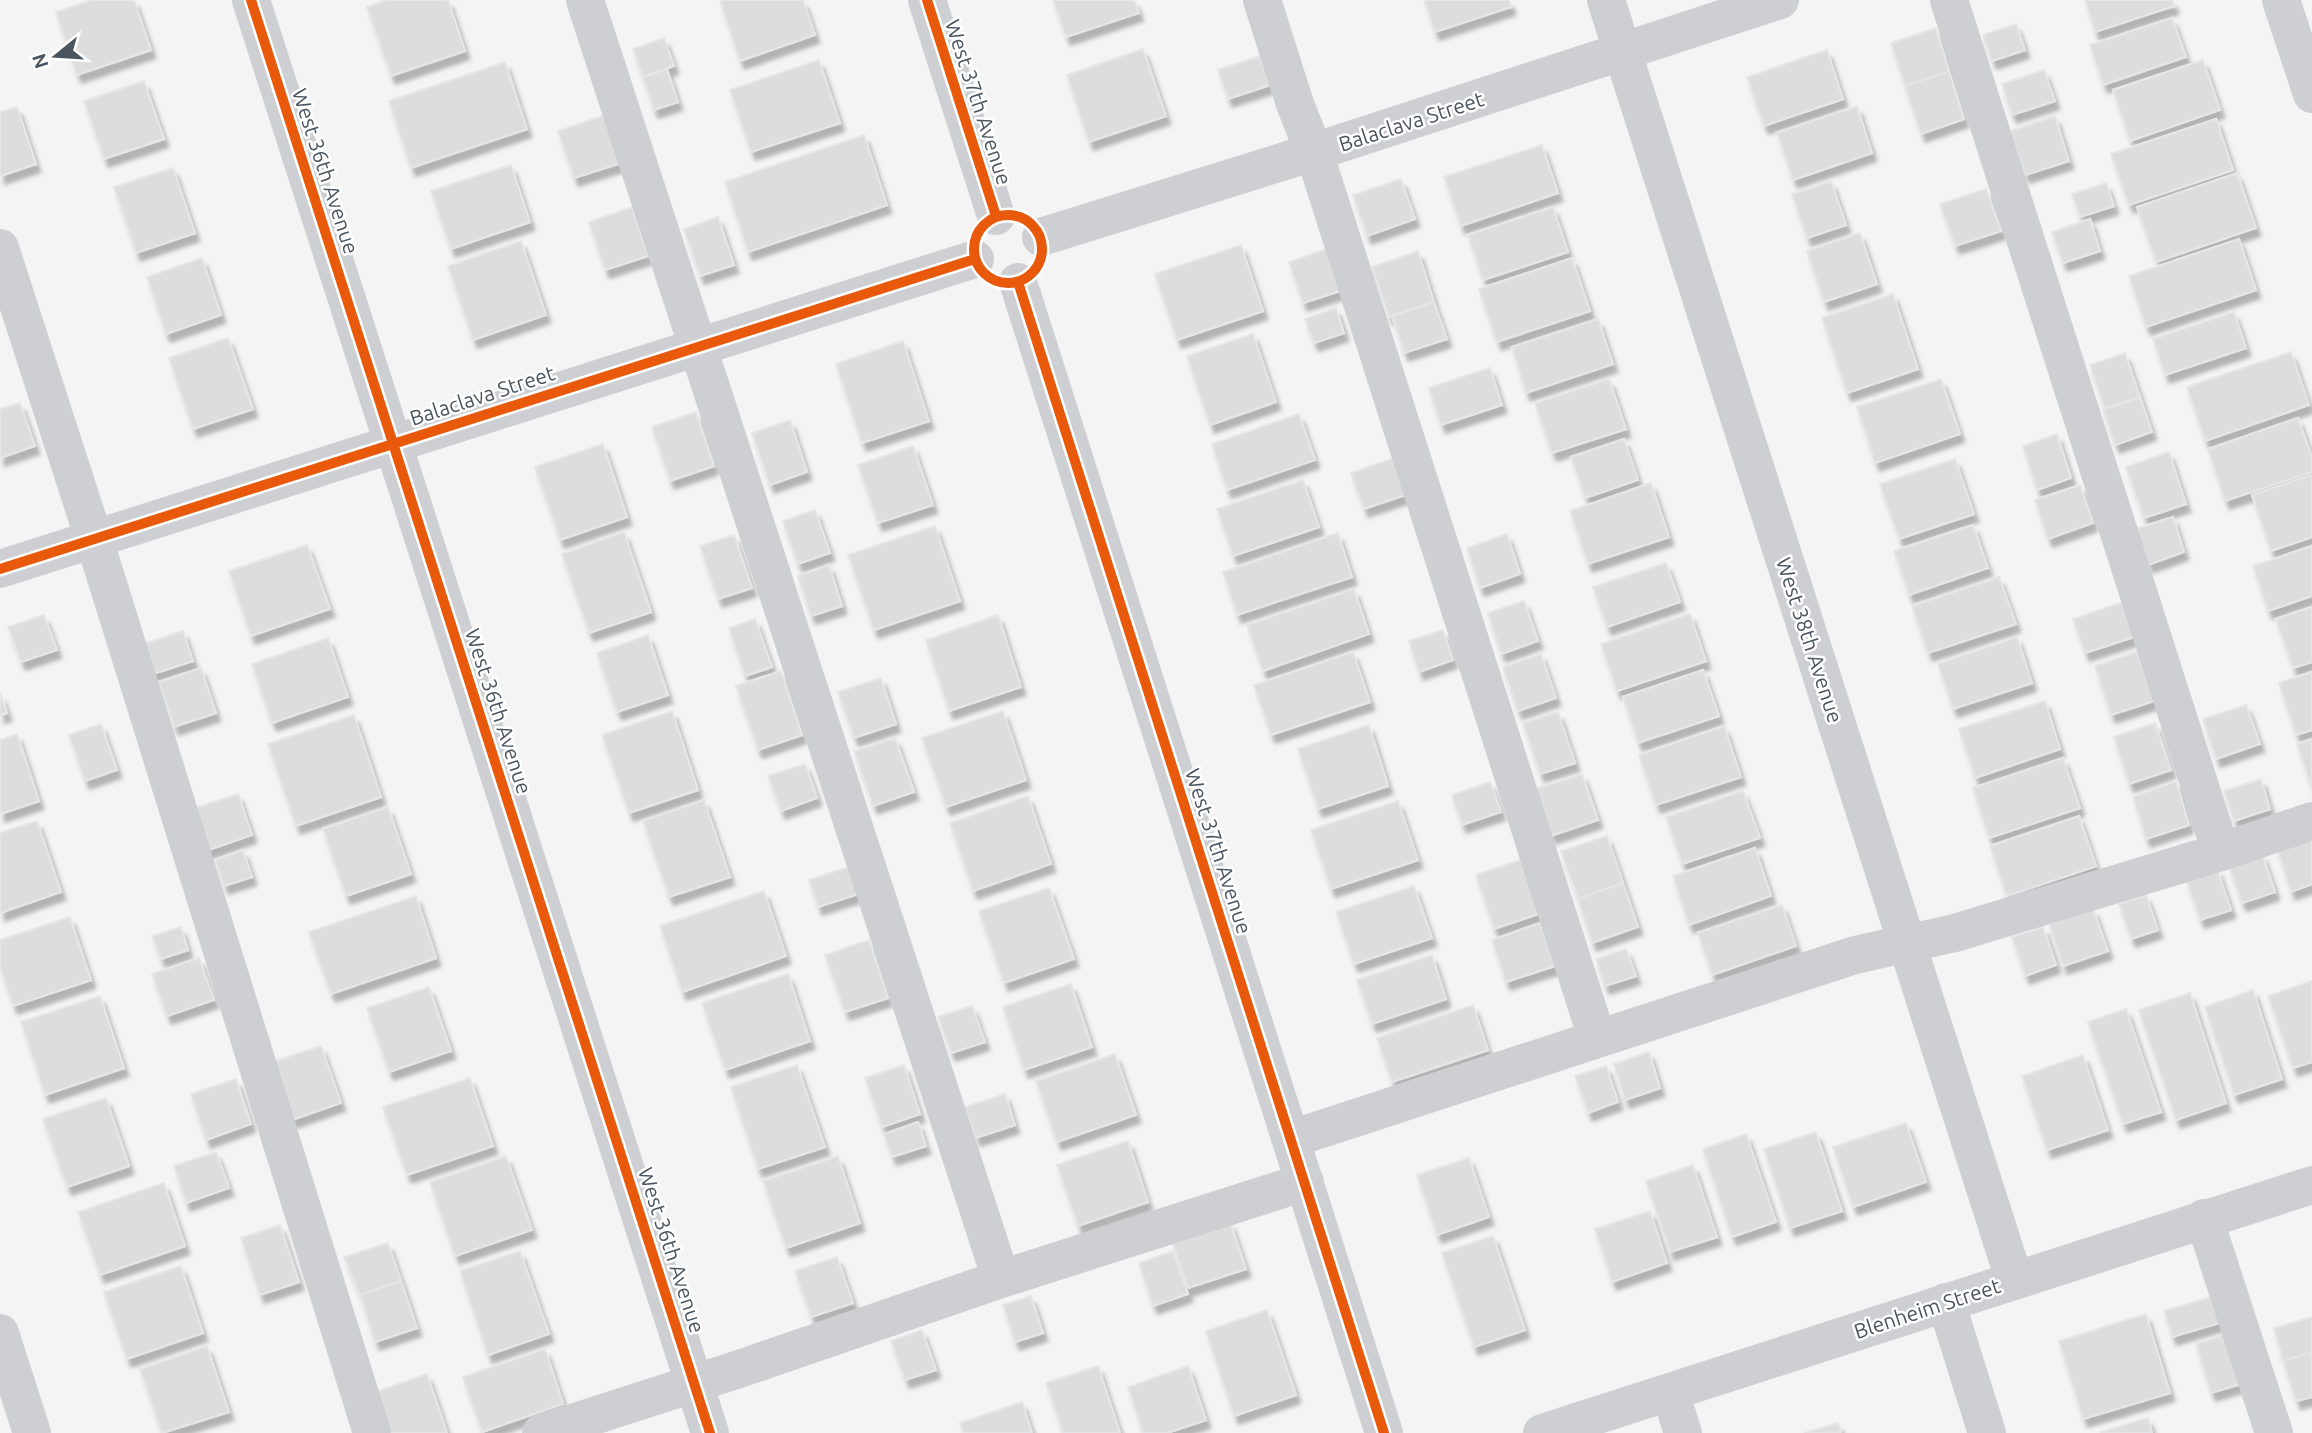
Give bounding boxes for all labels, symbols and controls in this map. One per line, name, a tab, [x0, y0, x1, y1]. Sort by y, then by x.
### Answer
street label: West 37th Avenue	[941, 16, 1017, 188]
north arrow	[21, 21, 91, 91]
text: N	[27, 51, 52, 71]
street label: West 36th Avenue	[288, 85, 364, 257]
street label: Balaclava Street	[1335, 86, 1487, 156]
street label: Balaclava Street	[406, 360, 558, 430]
street label: West 38th Avenue	[1772, 554, 1848, 726]
street label: West 36th Avenue	[461, 625, 537, 797]
street label: West 37th Avenue	[1181, 765, 1257, 937]
street label: West 36th Avenue	[634, 1164, 710, 1336]
street label: Blenheim Street	[1851, 1273, 2003, 1343]

